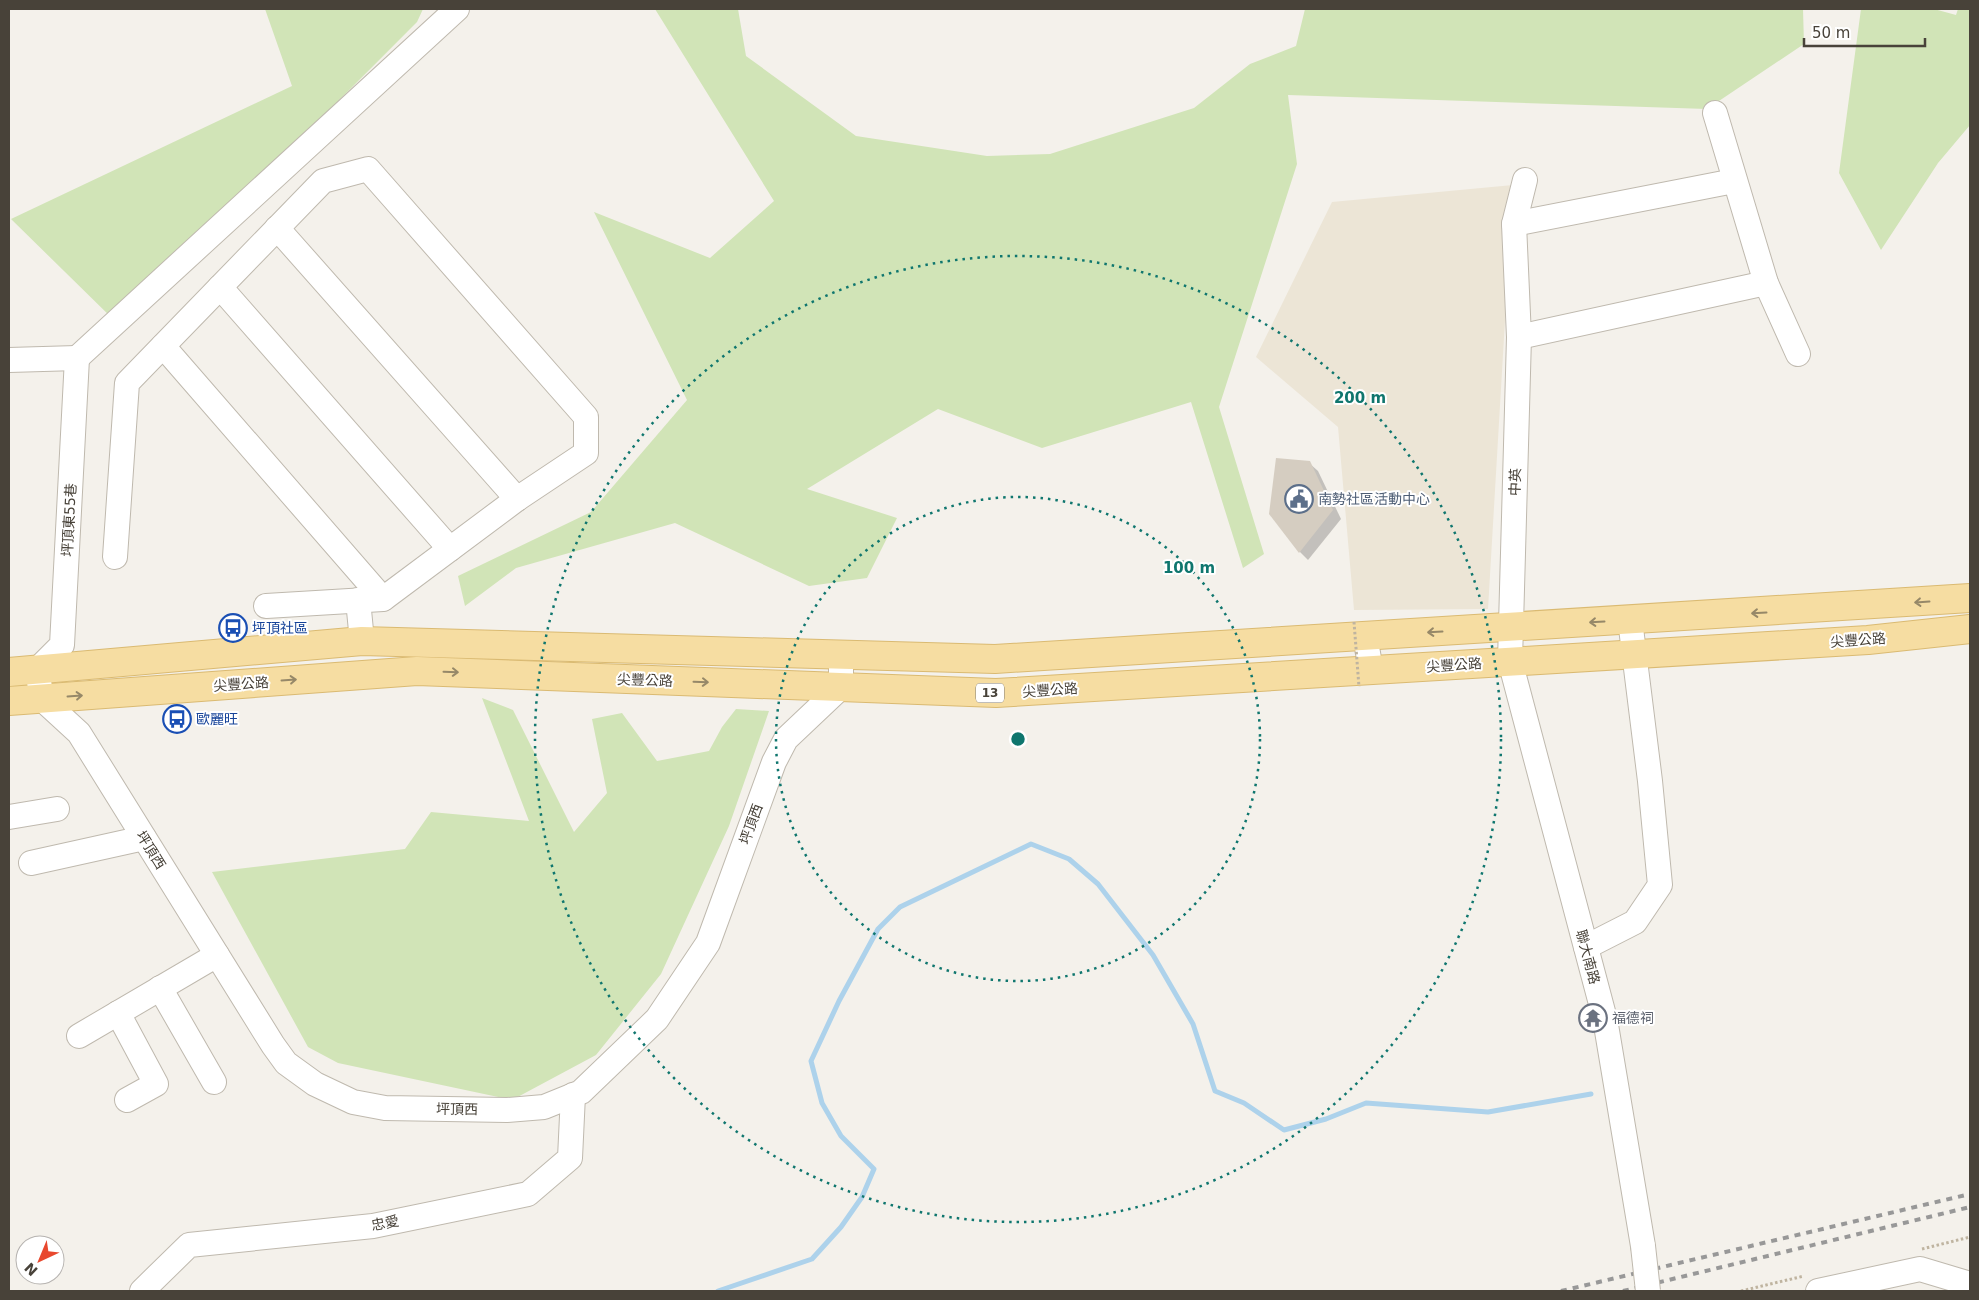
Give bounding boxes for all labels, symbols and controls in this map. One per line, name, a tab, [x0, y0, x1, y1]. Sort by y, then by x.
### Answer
scale bar	[1804, 15, 1925, 47]
text: 50 m	[1812, 24, 1850, 42]
text: 200 m	[1334, 389, 1386, 407]
street label: 中英	[1507, 468, 1523, 496]
street label: 坪頂東55巷	[59, 483, 79, 557]
public building icon: 南勢社區活動中心	[1284, 484, 1314, 514]
place label: 南勢社區活動中心	[1318, 491, 1430, 507]
text: 100 m	[1163, 559, 1215, 577]
one-way arrow	[1914, 597, 1930, 607]
one-way arrow	[1752, 608, 1768, 617]
bus stop icon: 坪頂社區	[218, 613, 248, 643]
one-way arrow	[1590, 618, 1606, 627]
place label: 坪頂社區	[252, 620, 308, 636]
one-way arrow	[1427, 627, 1443, 637]
street label: 尖豐公路	[1830, 630, 1886, 650]
street label: 尖豐公路	[1426, 655, 1482, 675]
one-way arrow	[443, 667, 459, 677]
street label: 尖豐公路	[617, 671, 673, 689]
street label: 尖豐公路	[213, 674, 269, 694]
one-way arrow	[281, 676, 297, 685]
one-way arrow	[693, 677, 709, 686]
street label: 尖豐公路	[1022, 680, 1078, 700]
road number: 13	[976, 684, 1004, 702]
one-way arrow	[67, 691, 83, 701]
bus stop icon: 歐麗旺	[162, 704, 192, 734]
place label: 歐麗旺	[196, 711, 238, 727]
centre of rings	[1009, 730, 1027, 748]
street label: 坪頂西	[736, 802, 766, 846]
street label: 坪頂西	[133, 828, 169, 872]
street label: 聯大南路	[1573, 928, 1603, 986]
temple icon: 福德祠	[1578, 1003, 1608, 1033]
place label: 福德祠	[1612, 1010, 1654, 1026]
street label: 坪頂西	[436, 1101, 478, 1117]
street label: 忠愛	[370, 1212, 400, 1234]
north arrow	[15, 1235, 65, 1285]
text: N	[21, 1260, 41, 1279]

